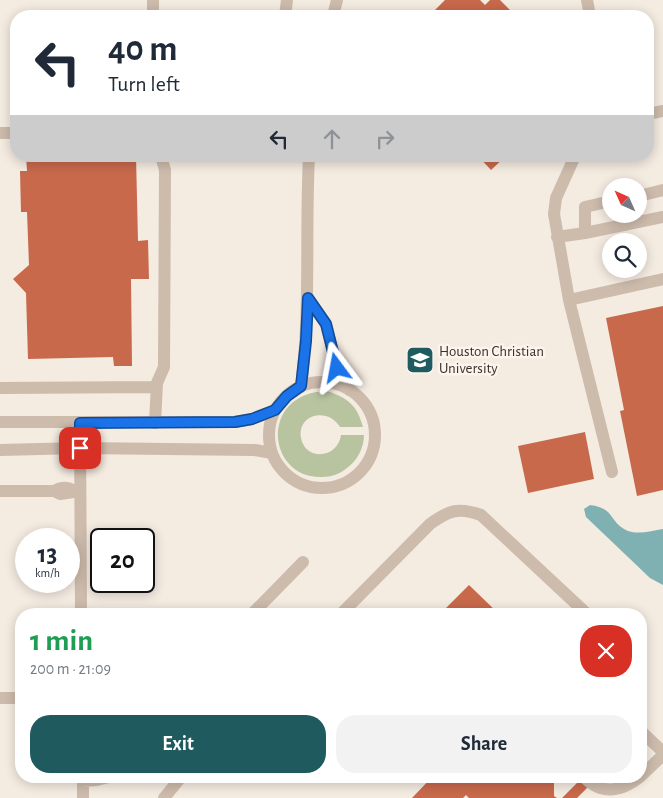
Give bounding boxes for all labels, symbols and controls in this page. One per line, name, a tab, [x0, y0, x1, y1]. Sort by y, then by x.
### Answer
icon: left	[25, 30, 90, 95]
text: 40 m	[108, 32, 177, 67]
text: Turn left	[108, 73, 180, 95]
icon: left	[265, 125, 293, 153]
icon: ahead	[318, 125, 346, 153]
icon: right	[371, 125, 399, 153]
north arrow	[602, 178, 648, 222]
map controls	[602, 178, 647, 278]
button: search	[602, 233, 647, 278]
position arrow	[310, 341, 362, 393]
place label: Houston Christian University	[439, 344, 544, 376]
school or university icon: Houston Christian University	[405, 345, 435, 375]
pin	[59, 427, 101, 469]
icon: arrive	[66, 434, 94, 462]
speed limit sign: 20	[90, 528, 155, 593]
text: 13	[38, 542, 57, 567]
text: km/h	[35, 567, 60, 579]
button: close	[580, 625, 632, 677]
text: 1 min	[30, 626, 93, 656]
text: 200 m · 21:09	[30, 661, 111, 677]
button: Exit	[30, 715, 326, 773]
button: Share	[336, 715, 632, 773]

